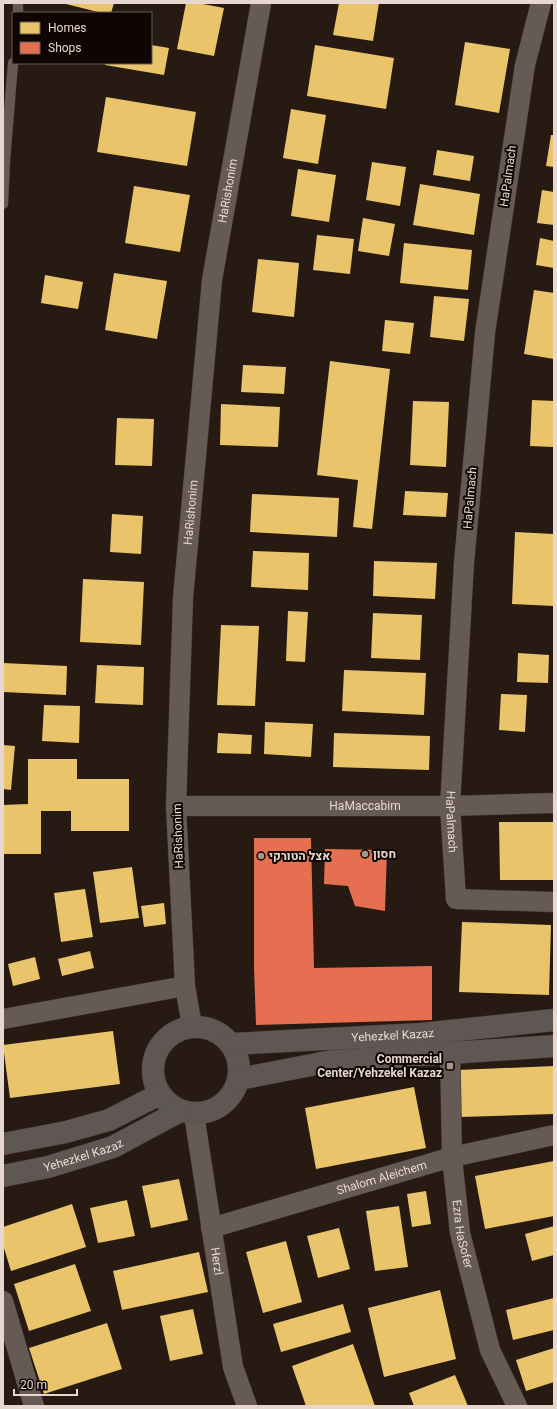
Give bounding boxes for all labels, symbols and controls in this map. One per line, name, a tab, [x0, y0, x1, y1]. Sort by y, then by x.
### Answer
legend	[12, 12, 152, 64]
text: Homes	[48, 21, 86, 35]
text: Shops	[48, 41, 82, 55]
street label: HaPalmach	[497, 144, 519, 208]
street label: HaRishonim	[215, 157, 240, 224]
street label: HaPalmach	[460, 467, 480, 529]
street label: HaRishonim	[181, 479, 201, 545]
street label: HaPalmach	[443, 790, 460, 853]
street label: HaMaccabim	[329, 799, 401, 813]
street label: HaRishonim	[170, 803, 186, 869]
place label: חסון	[373, 847, 396, 861]
place label: אצל הטורקי	[269, 849, 330, 863]
marker: חסון	[360, 849, 370, 859]
marker: אצל הטורקי	[256, 851, 266, 861]
street label: Yehezkel Kazaz	[351, 1026, 435, 1045]
place label: Commercial Center/Yehzekel Kazaz	[317, 1052, 442, 1080]
marker: Commercial Center/Yehzekel Kazaz	[445, 1061, 455, 1071]
street label: Yehezkel Kazaz	[42, 1136, 126, 1175]
street label: Shalom Aleichem	[335, 1158, 429, 1198]
street label: Ezra HaSofer	[450, 1199, 476, 1270]
street label: Herzl	[208, 1246, 226, 1276]
scale bar	[14, 1371, 77, 1397]
text: 20 m	[20, 1378, 47, 1392]

